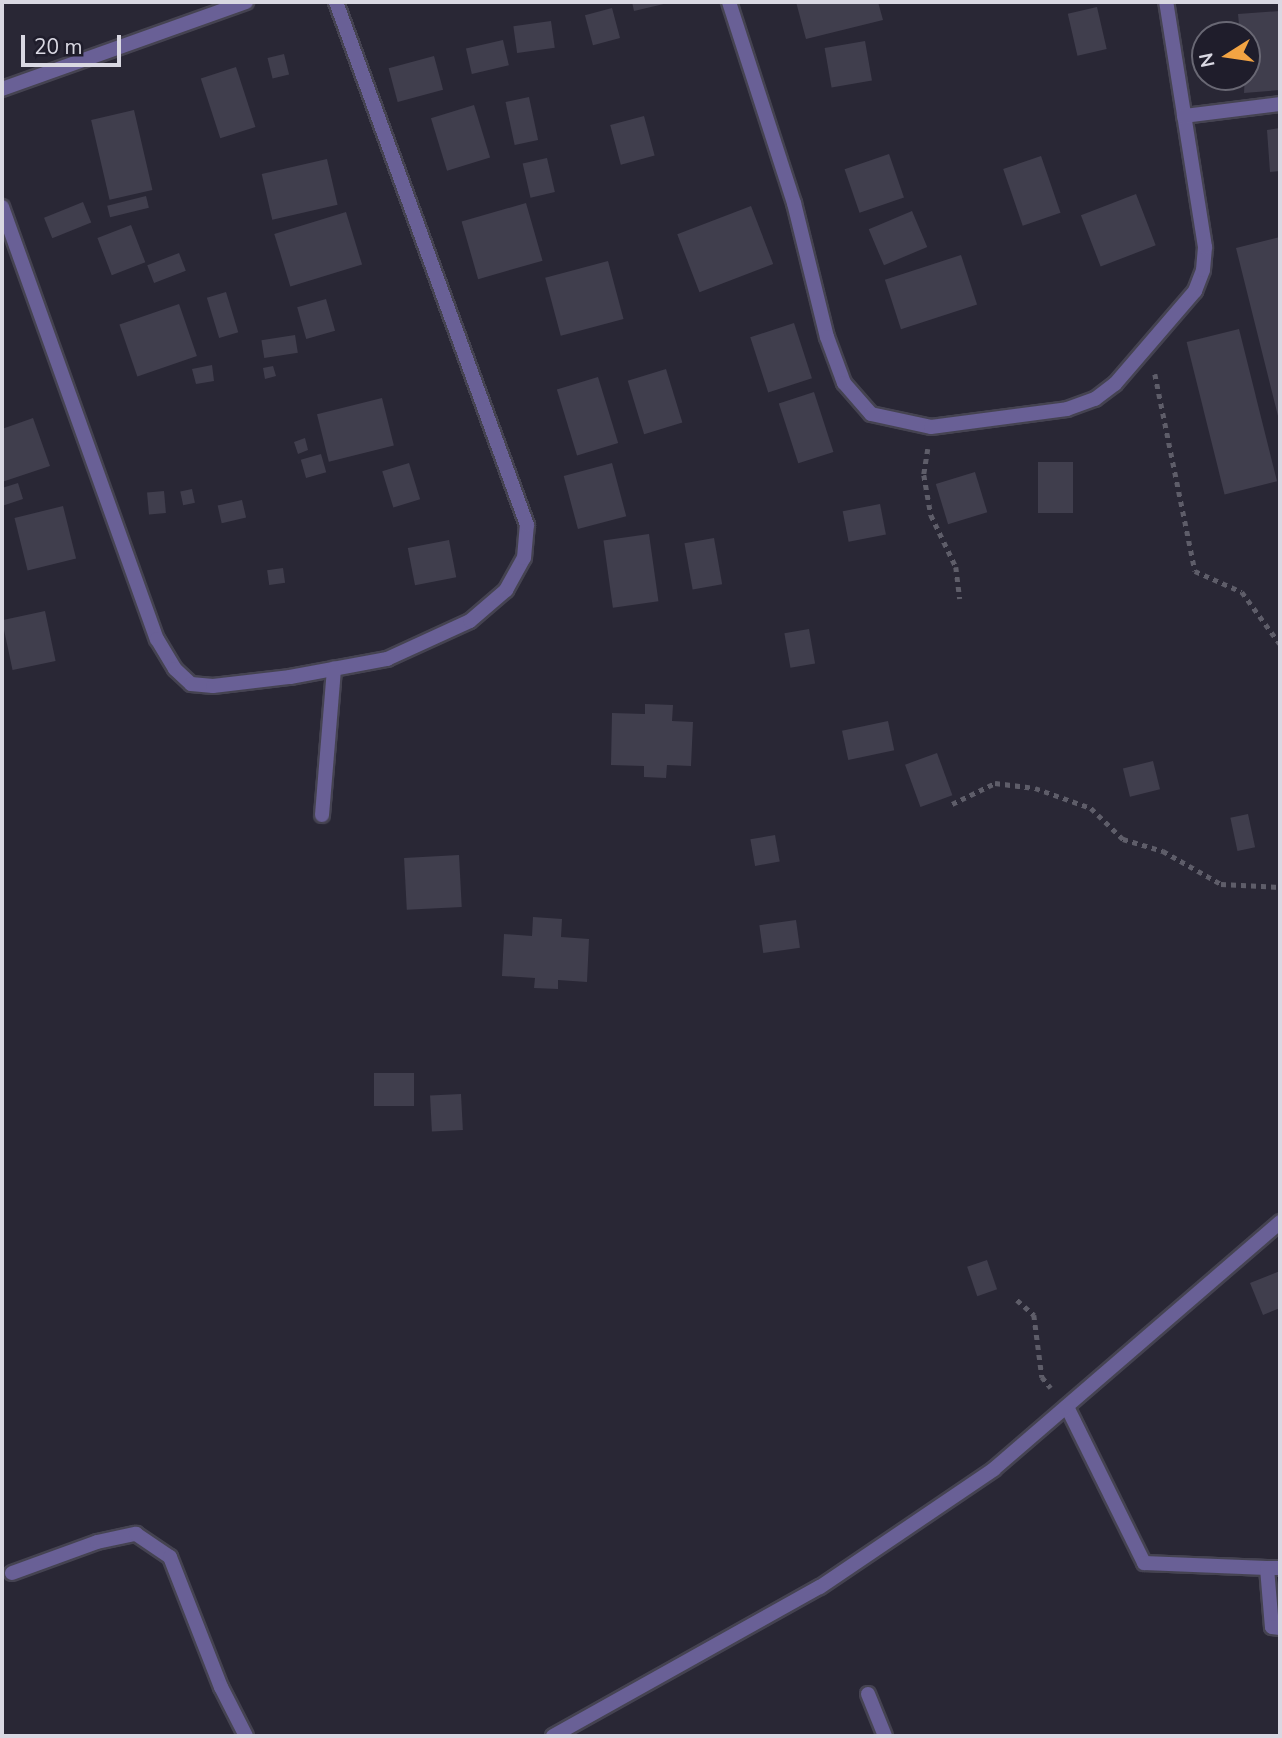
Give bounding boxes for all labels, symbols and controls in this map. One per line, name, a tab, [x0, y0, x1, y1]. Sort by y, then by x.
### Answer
scale bar	[24, 21, 124, 65]
north arrow	[1191, 21, 1261, 91]
text: 20 m	[34, 33, 83, 61]
text: N	[1193, 50, 1222, 70]

